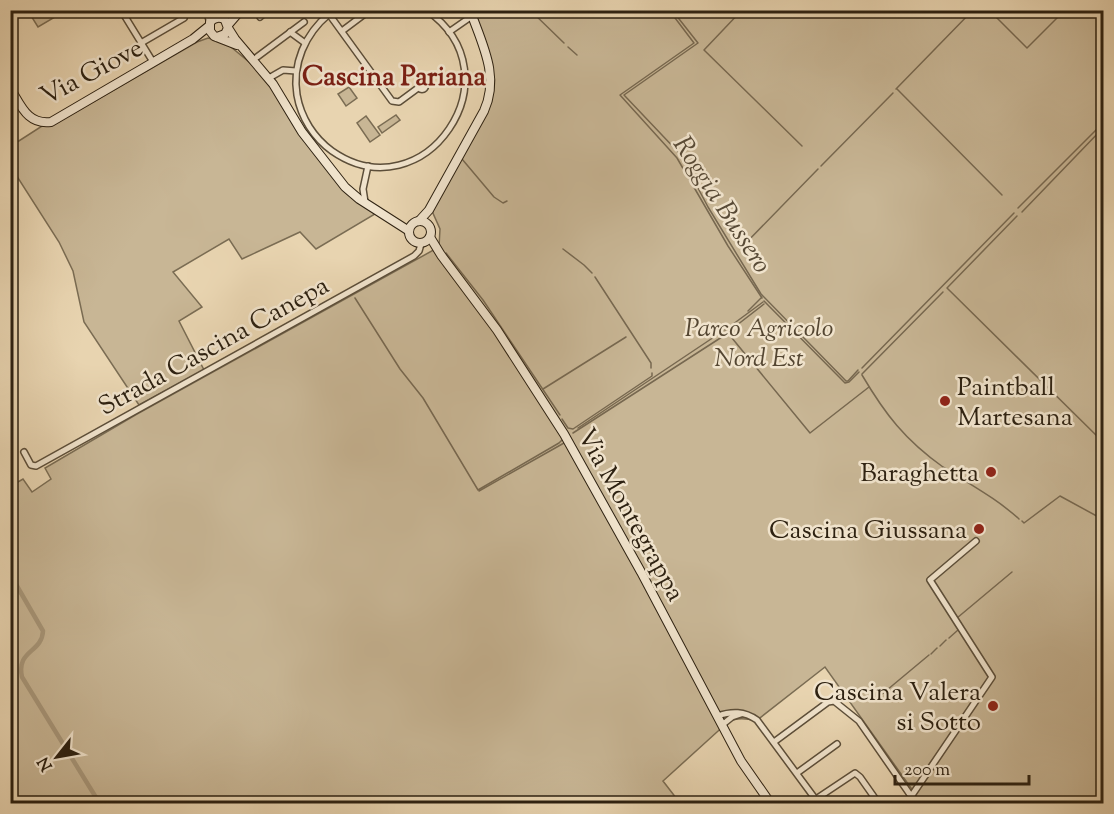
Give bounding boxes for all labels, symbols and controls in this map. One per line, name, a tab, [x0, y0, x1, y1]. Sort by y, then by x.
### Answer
street label: Via Giove	[34, 31, 150, 116]
district label: Cascina Pariana	[302, 59, 487, 98]
water label: Roggia Bussero	[662, 129, 780, 282]
street label: Strada Cascina Canepa	[92, 268, 336, 426]
park label: Parco Agricolo Nord Est	[685, 311, 833, 378]
place label: Paintball Martesana	[957, 370, 1073, 437]
marker: Paintball Martesana	[938, 394, 952, 408]
street label: Via Montegrappa	[567, 422, 693, 609]
place label: Baraghetta	[860, 456, 979, 493]
marker: Baraghetta	[984, 465, 998, 479]
place label: Cascina Giussana	[769, 513, 967, 550]
marker: Cascina Giussana	[972, 522, 986, 536]
place label: Cascina Valera si Sotto	[814, 675, 981, 742]
marker: Cascina Valera si Sotto	[986, 699, 1000, 713]
north arrow	[27, 727, 87, 787]
scale bar	[895, 748, 1028, 786]
text: N	[33, 752, 59, 775]
text: 200 m	[904, 758, 950, 784]

